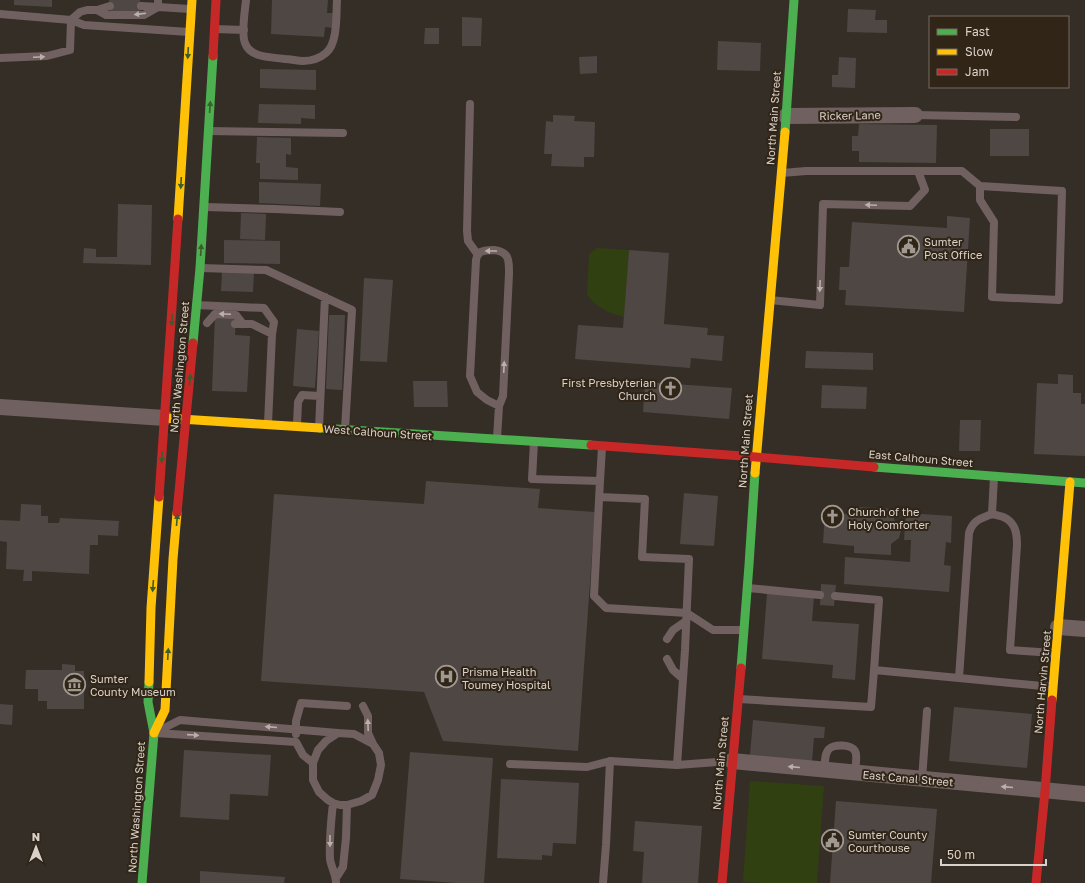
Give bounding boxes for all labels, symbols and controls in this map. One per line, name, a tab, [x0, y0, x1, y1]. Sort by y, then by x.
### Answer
one-way arrow	[134, 11, 146, 18]
legend	[929, 16, 1069, 88]
text: Fast	[965, 24, 990, 39]
text: Slow	[965, 44, 993, 59]
one-way arrow	[185, 47, 192, 59]
one-way arrow	[33, 54, 46, 60]
text: Jam	[965, 64, 989, 79]
street label: North Main Street	[763, 71, 783, 165]
one-way arrow	[206, 101, 213, 113]
street label: Ricker Lane	[819, 108, 881, 122]
one-way arrow	[177, 177, 184, 189]
one-way arrow	[865, 202, 877, 209]
public building icon: Sumter Post Office	[896, 234, 922, 260]
place label: Sumter Post Office	[924, 235, 982, 261]
one-way arrow	[198, 244, 205, 256]
one-way arrow	[484, 248, 497, 254]
one-way arrow	[817, 280, 824, 292]
street label: North Washington Street	[167, 301, 191, 433]
one-way arrow	[219, 311, 231, 318]
one-way arrow	[168, 314, 175, 326]
one-way arrow	[501, 360, 507, 373]
one-way arrow	[186, 374, 193, 386]
church icon: First Presbyterian Church	[658, 375, 684, 401]
place label: First Presbyterian Church	[562, 376, 656, 402]
street label: North Main Street	[735, 394, 755, 488]
street label: West Calhoun Street	[323, 422, 433, 442]
street label: East Calhoun Street	[868, 447, 974, 469]
one-way arrow	[158, 451, 165, 463]
church icon: Church of the Holy Comforter	[820, 504, 846, 530]
place label: Church of the Holy Comforter	[848, 505, 930, 531]
one-way arrow	[174, 514, 180, 526]
one-way arrow	[149, 580, 156, 592]
street label: North Harvin Street	[1031, 630, 1053, 734]
one-way arrow	[164, 648, 171, 660]
hospital icon: Prisma Health Toumey Hospital	[434, 664, 460, 690]
place label: Prisma Health Toumey Hospital	[462, 665, 551, 691]
museum icon: Sumter County Museum	[61, 671, 87, 697]
place label: Sumter County Museum	[90, 672, 176, 698]
street label: North Main Street	[709, 716, 731, 810]
one-way arrow	[365, 718, 371, 731]
one-way arrow	[265, 724, 277, 731]
one-way arrow	[187, 732, 199, 739]
street label: North Washington Street	[125, 741, 147, 873]
one-way arrow	[787, 764, 800, 771]
street label: East Canal Street	[862, 768, 954, 788]
one-way arrow	[1001, 784, 1013, 790]
north arrow	[16, 827, 56, 867]
public building icon: Sumter County Courthouse	[820, 827, 846, 853]
place label: Sumter County Courthouse	[848, 828, 927, 854]
text: N	[32, 830, 40, 843]
one-way arrow	[327, 835, 333, 848]
scale bar	[941, 841, 1046, 867]
text: 50 m	[947, 847, 975, 862]

